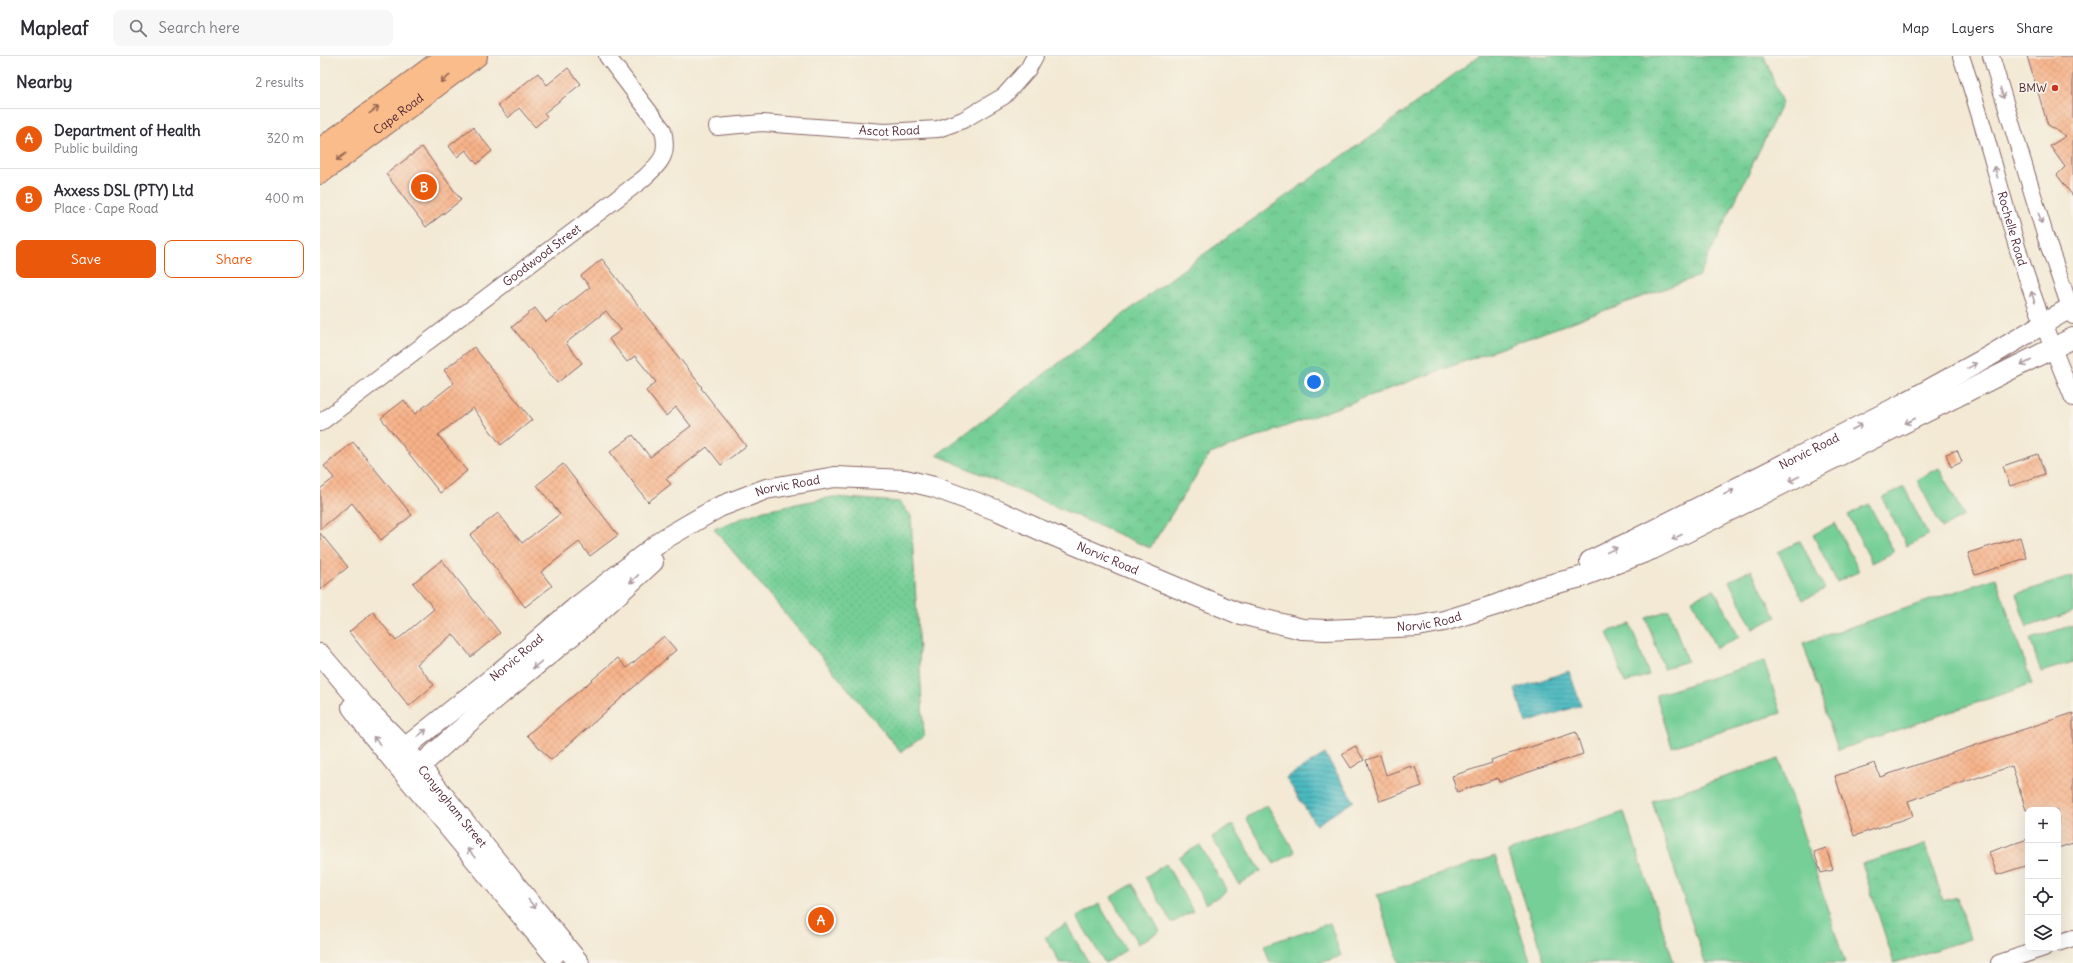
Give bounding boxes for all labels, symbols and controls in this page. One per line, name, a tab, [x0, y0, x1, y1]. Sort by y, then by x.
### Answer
search box	[113, 10, 393, 46]
text: Mapleaf	[20, 16, 89, 40]
icon: search	[127, 17, 149, 39]
text: Search here	[159, 18, 240, 37]
text: Map	[1902, 19, 1929, 37]
text: Layers	[1951, 19, 1994, 37]
text: Share	[2016, 19, 2053, 37]
text: Nearby	[16, 71, 72, 93]
text: 2 results	[255, 74, 304, 91]
one-way arrow	[440, 75, 451, 84]
place label: BMW	[2018, 80, 2047, 95]
marker: BMW	[2050, 83, 2060, 93]
one-way arrow	[1999, 87, 2006, 100]
street label: Cape Road	[370, 90, 426, 138]
one-way arrow	[368, 106, 379, 114]
text: Department of Health	[54, 121, 201, 140]
street label: Ascot Road	[859, 122, 920, 139]
text: A	[25, 130, 33, 147]
text: 320 m	[266, 130, 304, 147]
text: Public building	[54, 140, 138, 157]
one-way arrow	[335, 153, 346, 161]
one-way arrow	[1992, 166, 2000, 179]
pin: B	[411, 172, 437, 202]
text: Axxess DSL (PTY) Ltd	[54, 181, 193, 200]
text: B	[25, 190, 33, 207]
text: 400 m	[265, 190, 304, 207]
street label: Rochelle Road	[1995, 190, 2030, 268]
text: Place · Cape Road	[54, 200, 158, 217]
one-way arrow	[2037, 211, 2044, 224]
street label: Goodwood Street	[499, 221, 584, 289]
button: Save	[16, 240, 156, 278]
button: Share	[164, 240, 304, 278]
one-way arrow	[2029, 291, 2037, 303]
one-way arrow	[2020, 360, 2032, 367]
one-way arrow	[1966, 362, 1978, 369]
your location	[1304, 372, 1324, 392]
one-way arrow	[1904, 418, 1916, 425]
one-way arrow	[1851, 423, 1863, 430]
street label: Norvic Road	[1776, 430, 1842, 472]
street label: Norvic Road	[753, 472, 821, 499]
one-way arrow	[1788, 476, 1800, 483]
one-way arrow	[1722, 488, 1734, 495]
one-way arrow	[1671, 534, 1683, 541]
street label: Norvic Road	[1075, 538, 1141, 578]
one-way arrow	[1606, 546, 1618, 553]
one-way arrow	[629, 574, 639, 584]
street label: Norvic Road	[1396, 608, 1463, 634]
street label: Norvic Road	[487, 630, 546, 684]
one-way arrow	[531, 660, 542, 669]
one-way arrow	[417, 729, 428, 737]
one-way arrow	[373, 736, 382, 746]
street label: Conyngham Street	[415, 762, 490, 850]
map controls	[2025, 807, 2061, 951]
button: +	[2025, 807, 2061, 843]
button: −	[2025, 843, 2061, 879]
one-way arrow	[467, 848, 476, 859]
button: locate	[2025, 879, 2061, 915]
one-way arrow	[527, 898, 536, 909]
pin: A	[808, 905, 834, 935]
button: layers	[2025, 915, 2061, 951]

